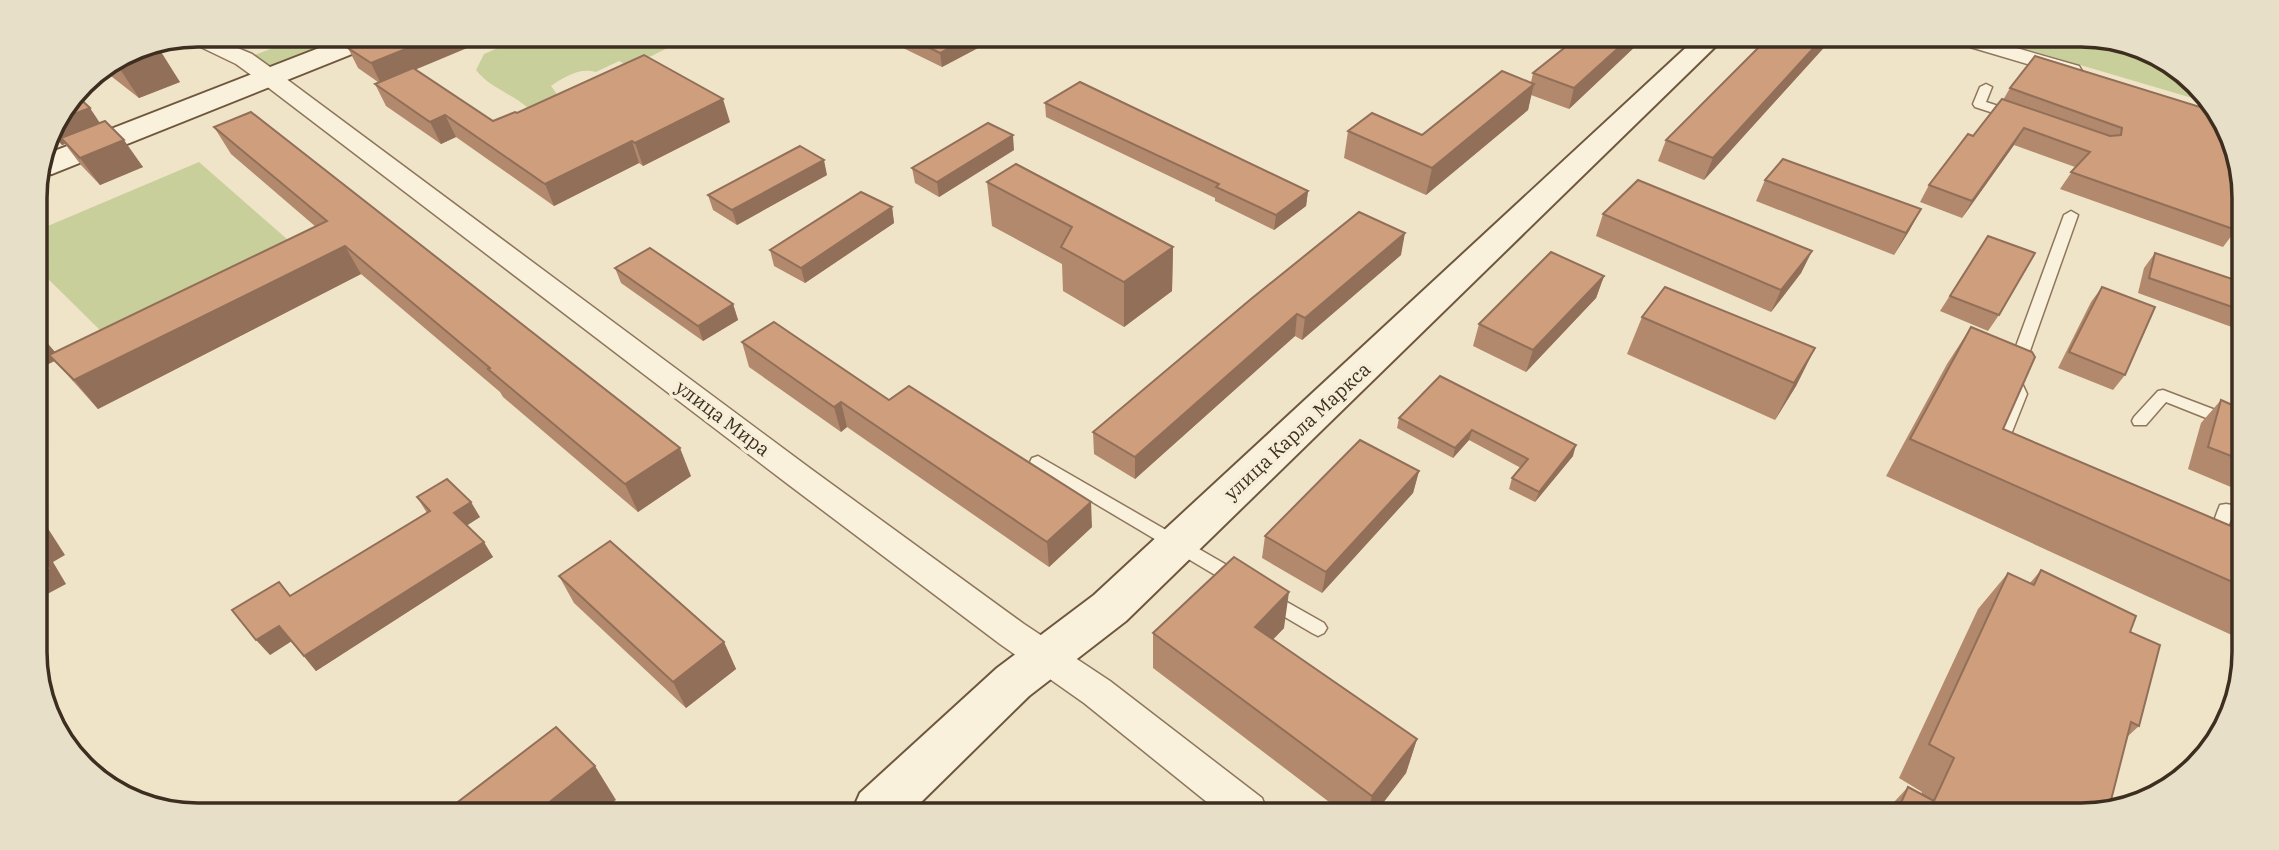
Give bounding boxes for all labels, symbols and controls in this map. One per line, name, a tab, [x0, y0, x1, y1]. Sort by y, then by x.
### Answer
street label: улица Карла Маркса	[1219, 357, 1375, 505]
street label: улица Мира	[671, 375, 775, 461]

